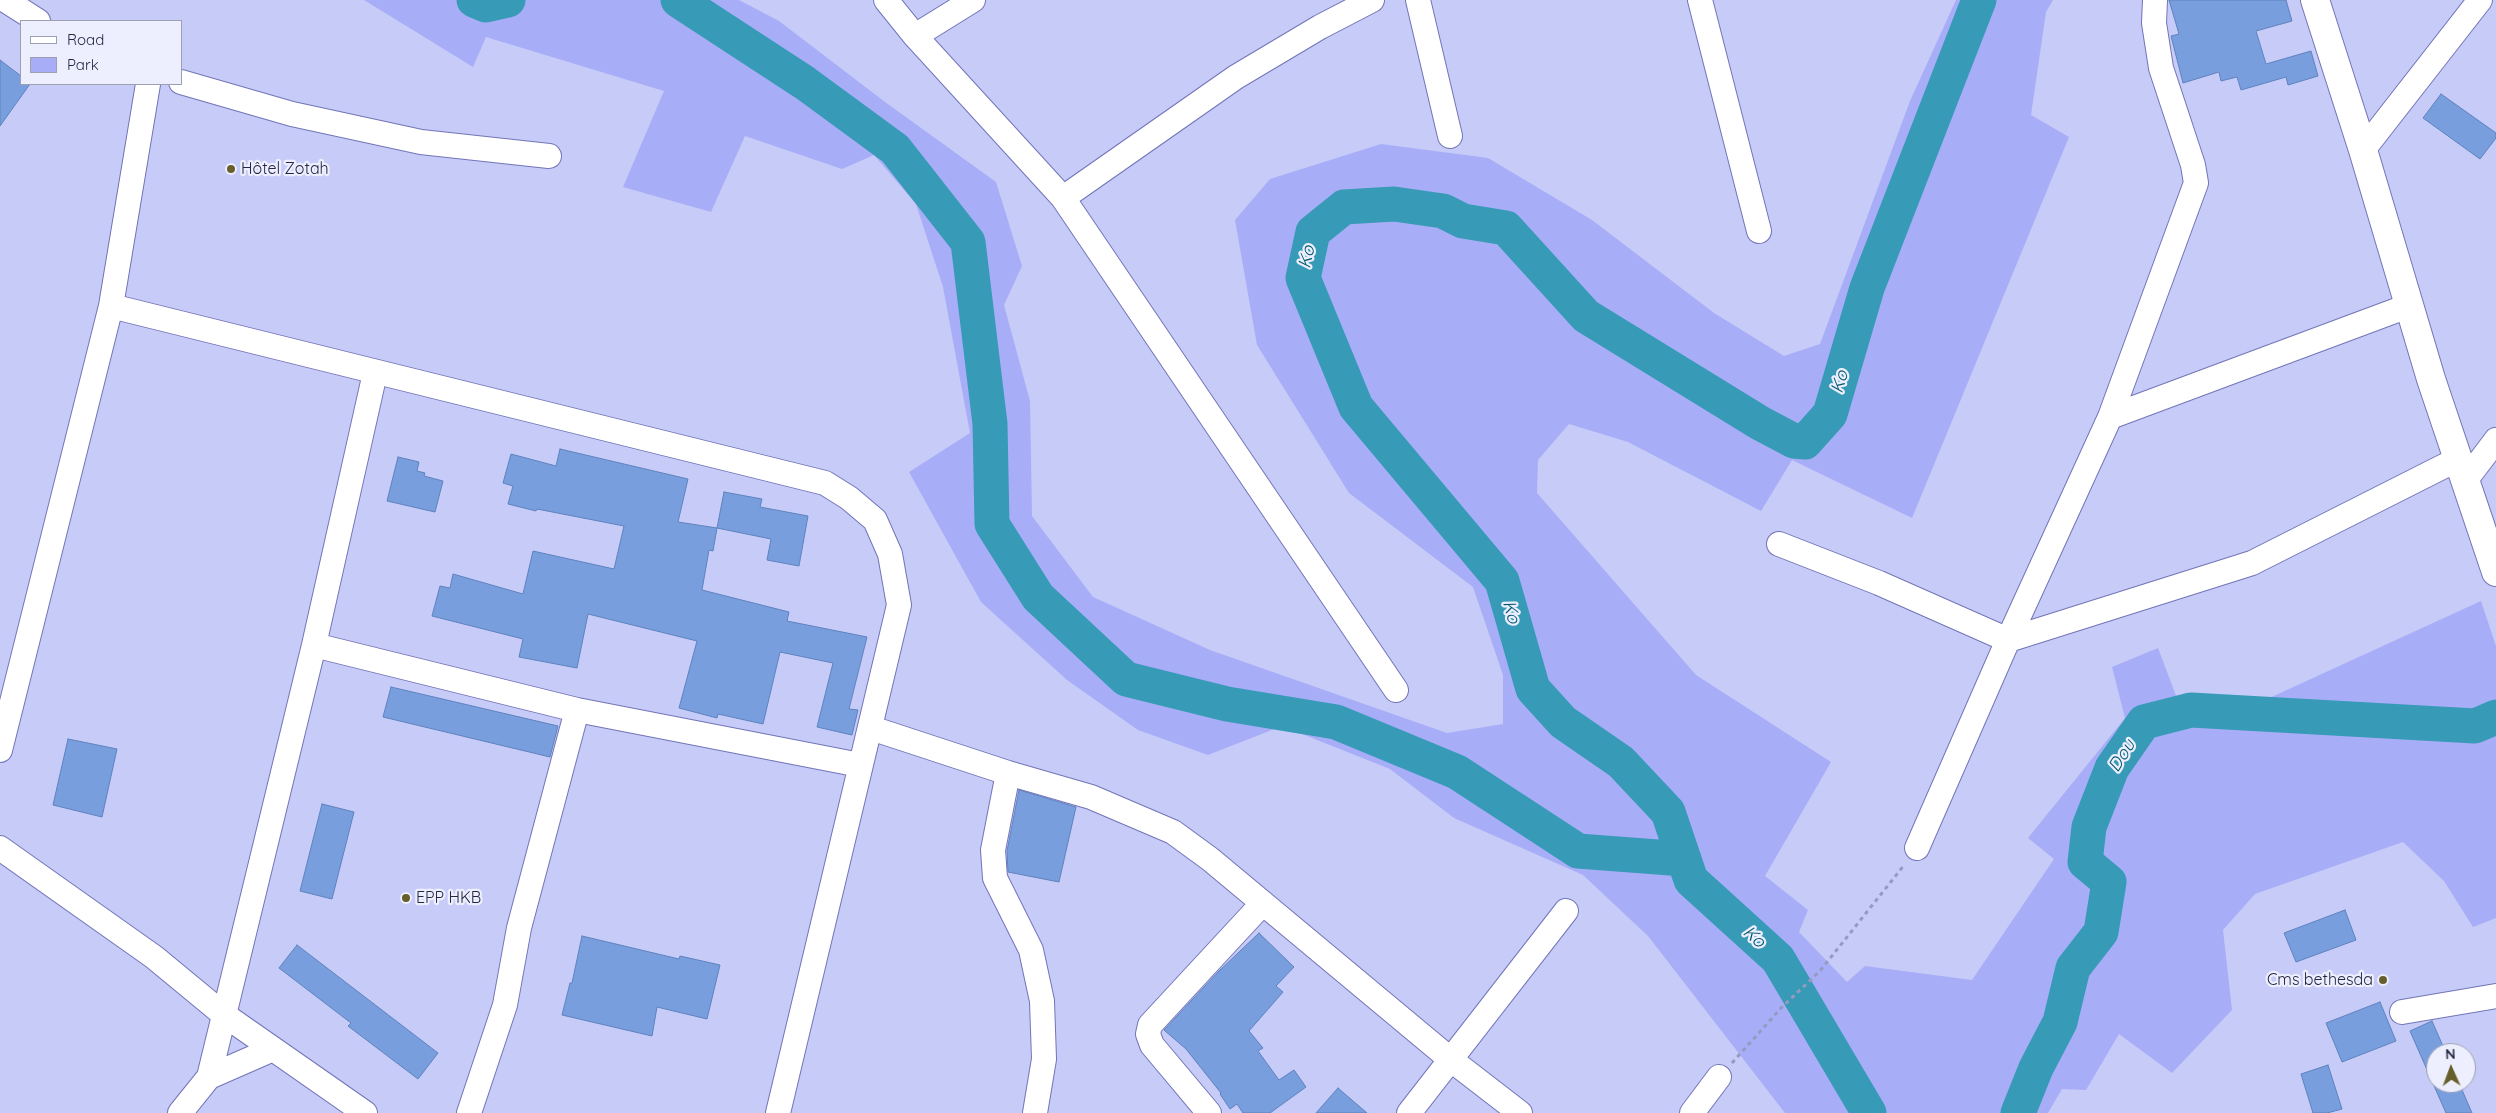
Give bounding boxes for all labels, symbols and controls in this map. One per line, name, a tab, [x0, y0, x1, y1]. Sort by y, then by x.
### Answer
legend	[20, 20, 182, 85]
text: Road	[67, 30, 104, 49]
text: Park	[67, 55, 99, 74]
place label: Hôtel Zotah	[241, 159, 329, 179]
marker: Hôtel Zotah	[225, 163, 237, 175]
water label: Ko	[1294, 244, 1320, 270]
water label: Ko	[1826, 368, 1854, 396]
water label: Ko	[1497, 598, 1525, 626]
water label: Dou	[2104, 736, 2140, 776]
place label: EPP HKB	[416, 888, 481, 908]
marker: EPP HKB	[400, 892, 412, 904]
water label: Ko	[1738, 921, 1770, 953]
place label: Cms bethesda	[2267, 970, 2373, 990]
marker: Cms bethesda	[2377, 974, 2389, 986]
north arrow	[2426, 1043, 2476, 1093]
text: N	[2445, 1045, 2456, 1063]

